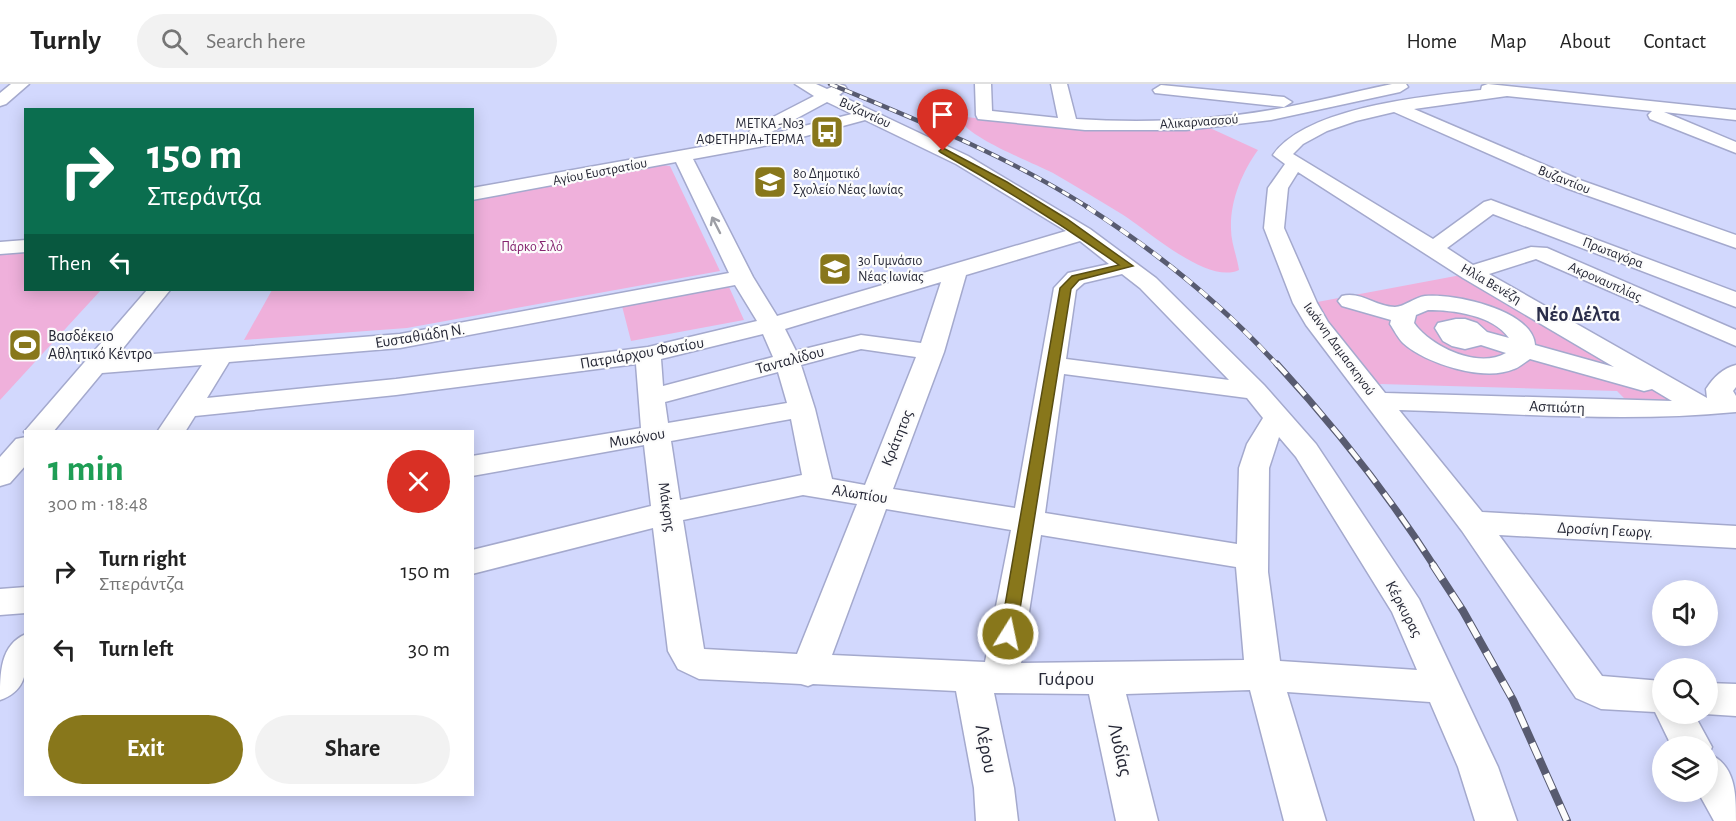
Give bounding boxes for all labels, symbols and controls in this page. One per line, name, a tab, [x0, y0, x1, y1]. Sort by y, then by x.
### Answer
search box	[137, 14, 557, 68]
icon: search	[158, 25, 191, 58]
text: Turnly	[30, 27, 101, 55]
text: Search here	[206, 30, 306, 52]
text: Home	[1406, 31, 1457, 52]
text: Map	[1490, 31, 1527, 52]
text: About	[1560, 31, 1610, 52]
text: Contact	[1643, 31, 1706, 52]
pin	[917, 89, 968, 151]
street label: Βυζαντίου	[837, 95, 893, 131]
icon: arrive	[926, 98, 959, 131]
street label: Αλικαρνασσού	[1159, 112, 1239, 132]
bus stop icon: ΜΕΤΚΑ -Νο3 ΑΦΕΤΗΡΙΑ+ΤΕΡΜΑ	[809, 114, 845, 150]
place label: ΜΕΤΚΑ -Νο3 ΑΦΕΤΗΡΙΑ+ΤΕΡΜΑ	[696, 117, 804, 147]
icon: right	[48, 132, 126, 210]
text: 150 m	[147, 134, 242, 176]
street label: Αγίου Ευστρατίου	[552, 156, 648, 188]
street label: Βυζαντίου	[1536, 163, 1592, 197]
school or university icon: 8ο Δημοτικό Σχολείο Νέας Ιωνίας	[752, 164, 788, 200]
place label: 8ο Δημοτικό Σχολείο Νέας Ιωνίας	[793, 167, 904, 197]
text: Σπεράντζα	[147, 183, 262, 210]
one-way arrow	[710, 217, 721, 235]
street label: Πρωταγόρα	[1581, 235, 1645, 271]
park label: Πάρκο Σιλό	[501, 240, 563, 254]
icon: left	[104, 246, 137, 279]
school or university icon: 3ο Γυμνάσιο Νέας Ιωνίας	[817, 251, 853, 287]
text: Then	[48, 252, 92, 274]
place label: 3ο Γυμνάσιο Νέας Ιωνίας	[858, 254, 924, 284]
street label: Ακροναυπλίας	[1566, 260, 1644, 305]
street label: Ηλία Βενέζη	[1459, 261, 1523, 307]
street label: Ιωάννη Δαμασκηνού	[1301, 300, 1377, 398]
district label: Νέο Δέλτα	[1536, 305, 1621, 325]
street label: Ευσταθιάδη Ν.	[374, 321, 466, 351]
sports icon: Βασδέκειο Αθλητικό Κέντρο	[7, 327, 43, 363]
place label: Βασδέκειο Αθλητικό Κέντρο	[48, 328, 153, 362]
street label: Πατριάρχου Φωτίου	[579, 334, 705, 372]
street label: Τανταλίδου	[754, 343, 826, 377]
street label: Ασπιώτη	[1529, 398, 1585, 416]
street label: Κράτητος	[878, 408, 916, 469]
street label: Μυκόνου	[608, 425, 666, 451]
button: close	[387, 450, 450, 513]
text: 1 min	[48, 451, 124, 487]
street label: Μάκρης	[655, 481, 678, 533]
street label: Αλωπίου	[831, 482, 889, 506]
text: 300 m · 18:48	[48, 494, 148, 514]
street label: Δροσίνη Γεωργ.	[1557, 520, 1653, 540]
text: Turn right	[99, 548, 186, 570]
icon: right	[48, 555, 81, 588]
text: 150 m	[400, 560, 450, 582]
text: Σπεράντζα	[99, 574, 184, 594]
street label: Κέρκυρας	[1382, 578, 1425, 640]
map controls	[1652, 580, 1718, 802]
button: sound	[1652, 580, 1718, 646]
position arrow	[976, 602, 1040, 666]
icon: left	[48, 633, 81, 666]
text: Turn left	[99, 638, 173, 660]
text: 30 m	[408, 638, 450, 660]
button: search	[1652, 658, 1718, 724]
street label: Γυάρου	[1038, 669, 1094, 689]
button: Exit	[48, 715, 243, 784]
button: Share	[255, 715, 450, 784]
street label: Λυδίας	[1104, 722, 1136, 778]
street label: Λέρου	[971, 723, 1001, 775]
button: layers	[1652, 736, 1718, 802]

